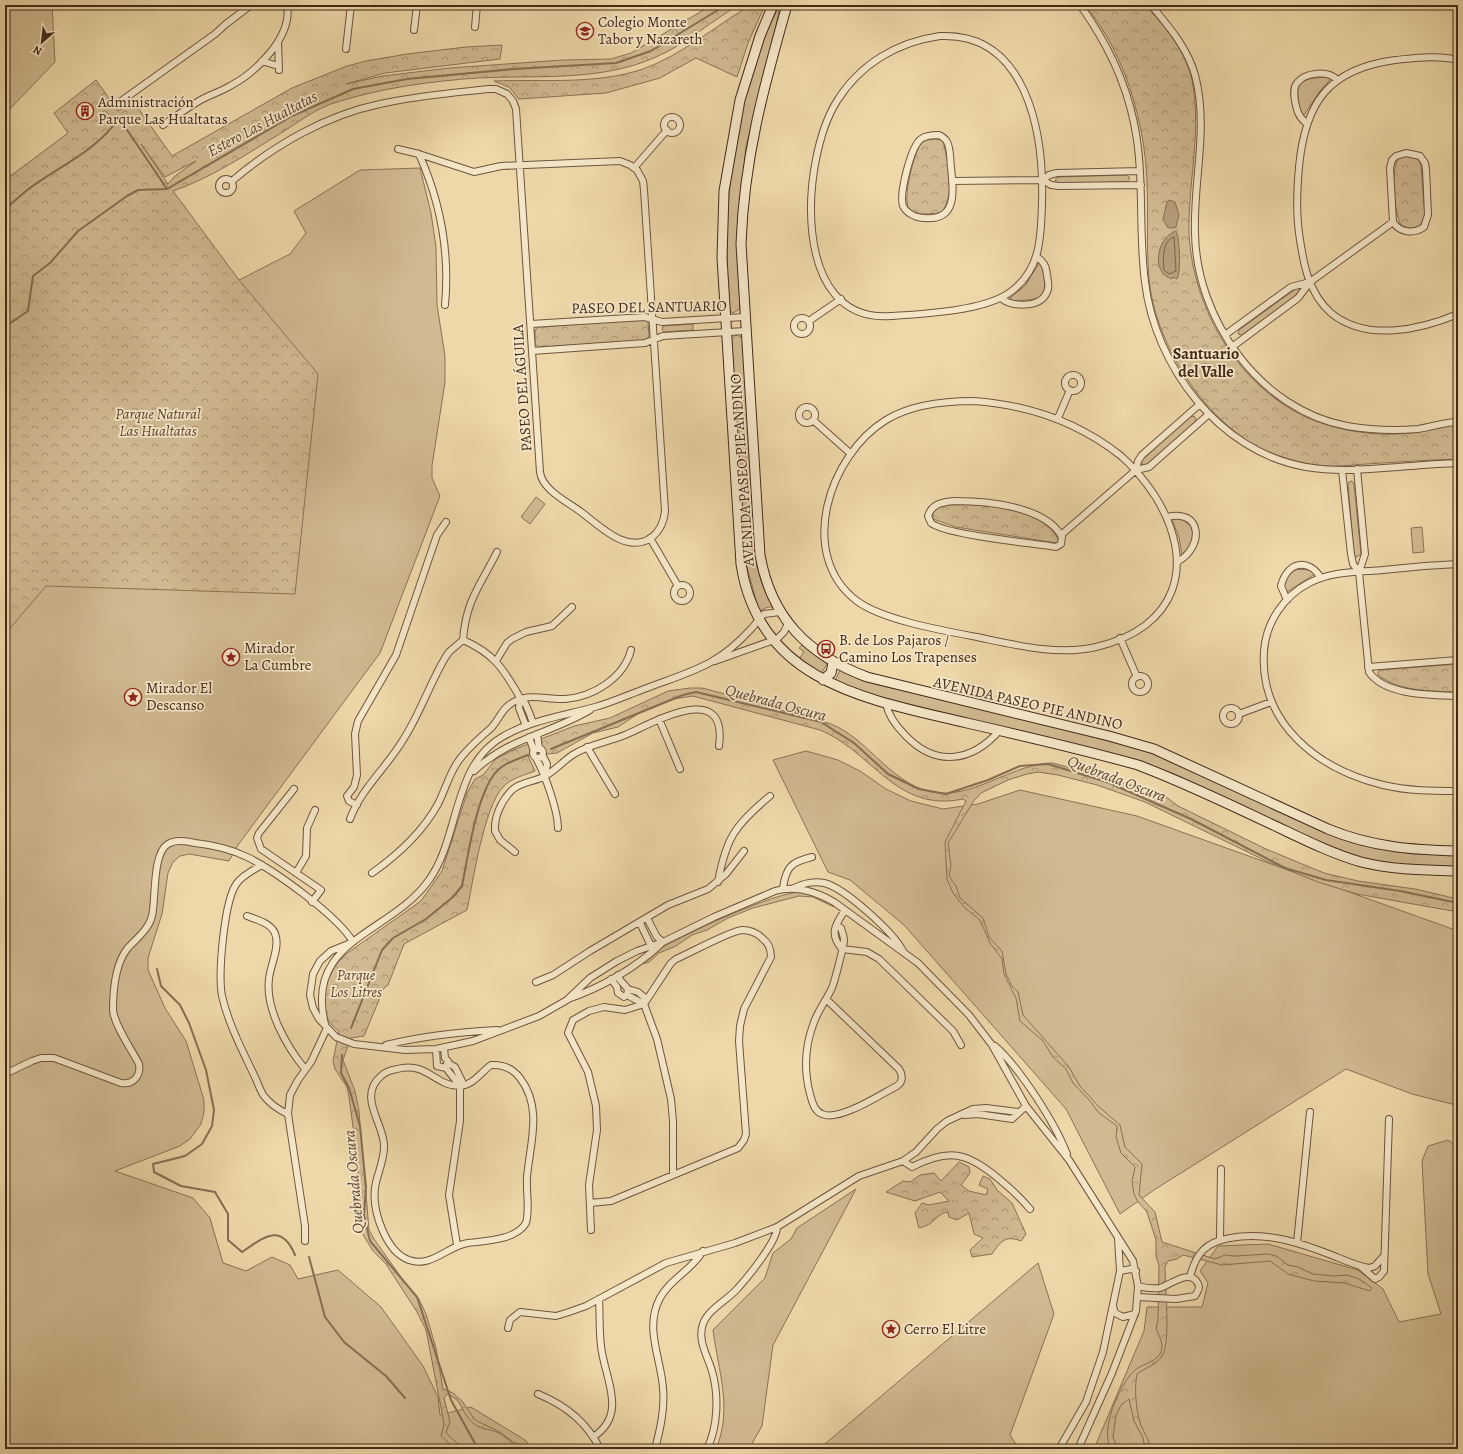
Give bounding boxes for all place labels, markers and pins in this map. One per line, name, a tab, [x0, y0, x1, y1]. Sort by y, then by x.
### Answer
place label: Colegio Monte Tabor y Nazareth	[598, 12, 703, 49]
school or university icon: Colegio Monte Tabor y Nazareth	[575, 21, 595, 41]
place label: Administración Parque Las Hualtatas	[97, 92, 228, 129]
building icon: Administración Parque Las Hualtatas	[75, 101, 95, 121]
place label: B. de Los Pajaros / Camino Los Trapenses	[839, 630, 977, 667]
place label: Mirador La Cumbre	[244, 638, 312, 675]
bus stop icon: B. de Los Pajaros / Camino Los Trapenses	[816, 639, 836, 659]
place icon: Mirador La Cumbre	[221, 647, 241, 667]
place label: Mirador El Descanso	[146, 678, 212, 715]
place icon: Mirador El Descanso	[123, 687, 143, 707]
place icon: Cerro El Litre	[881, 1319, 901, 1339]
place label: Cerro El Litre	[904, 1319, 986, 1339]

